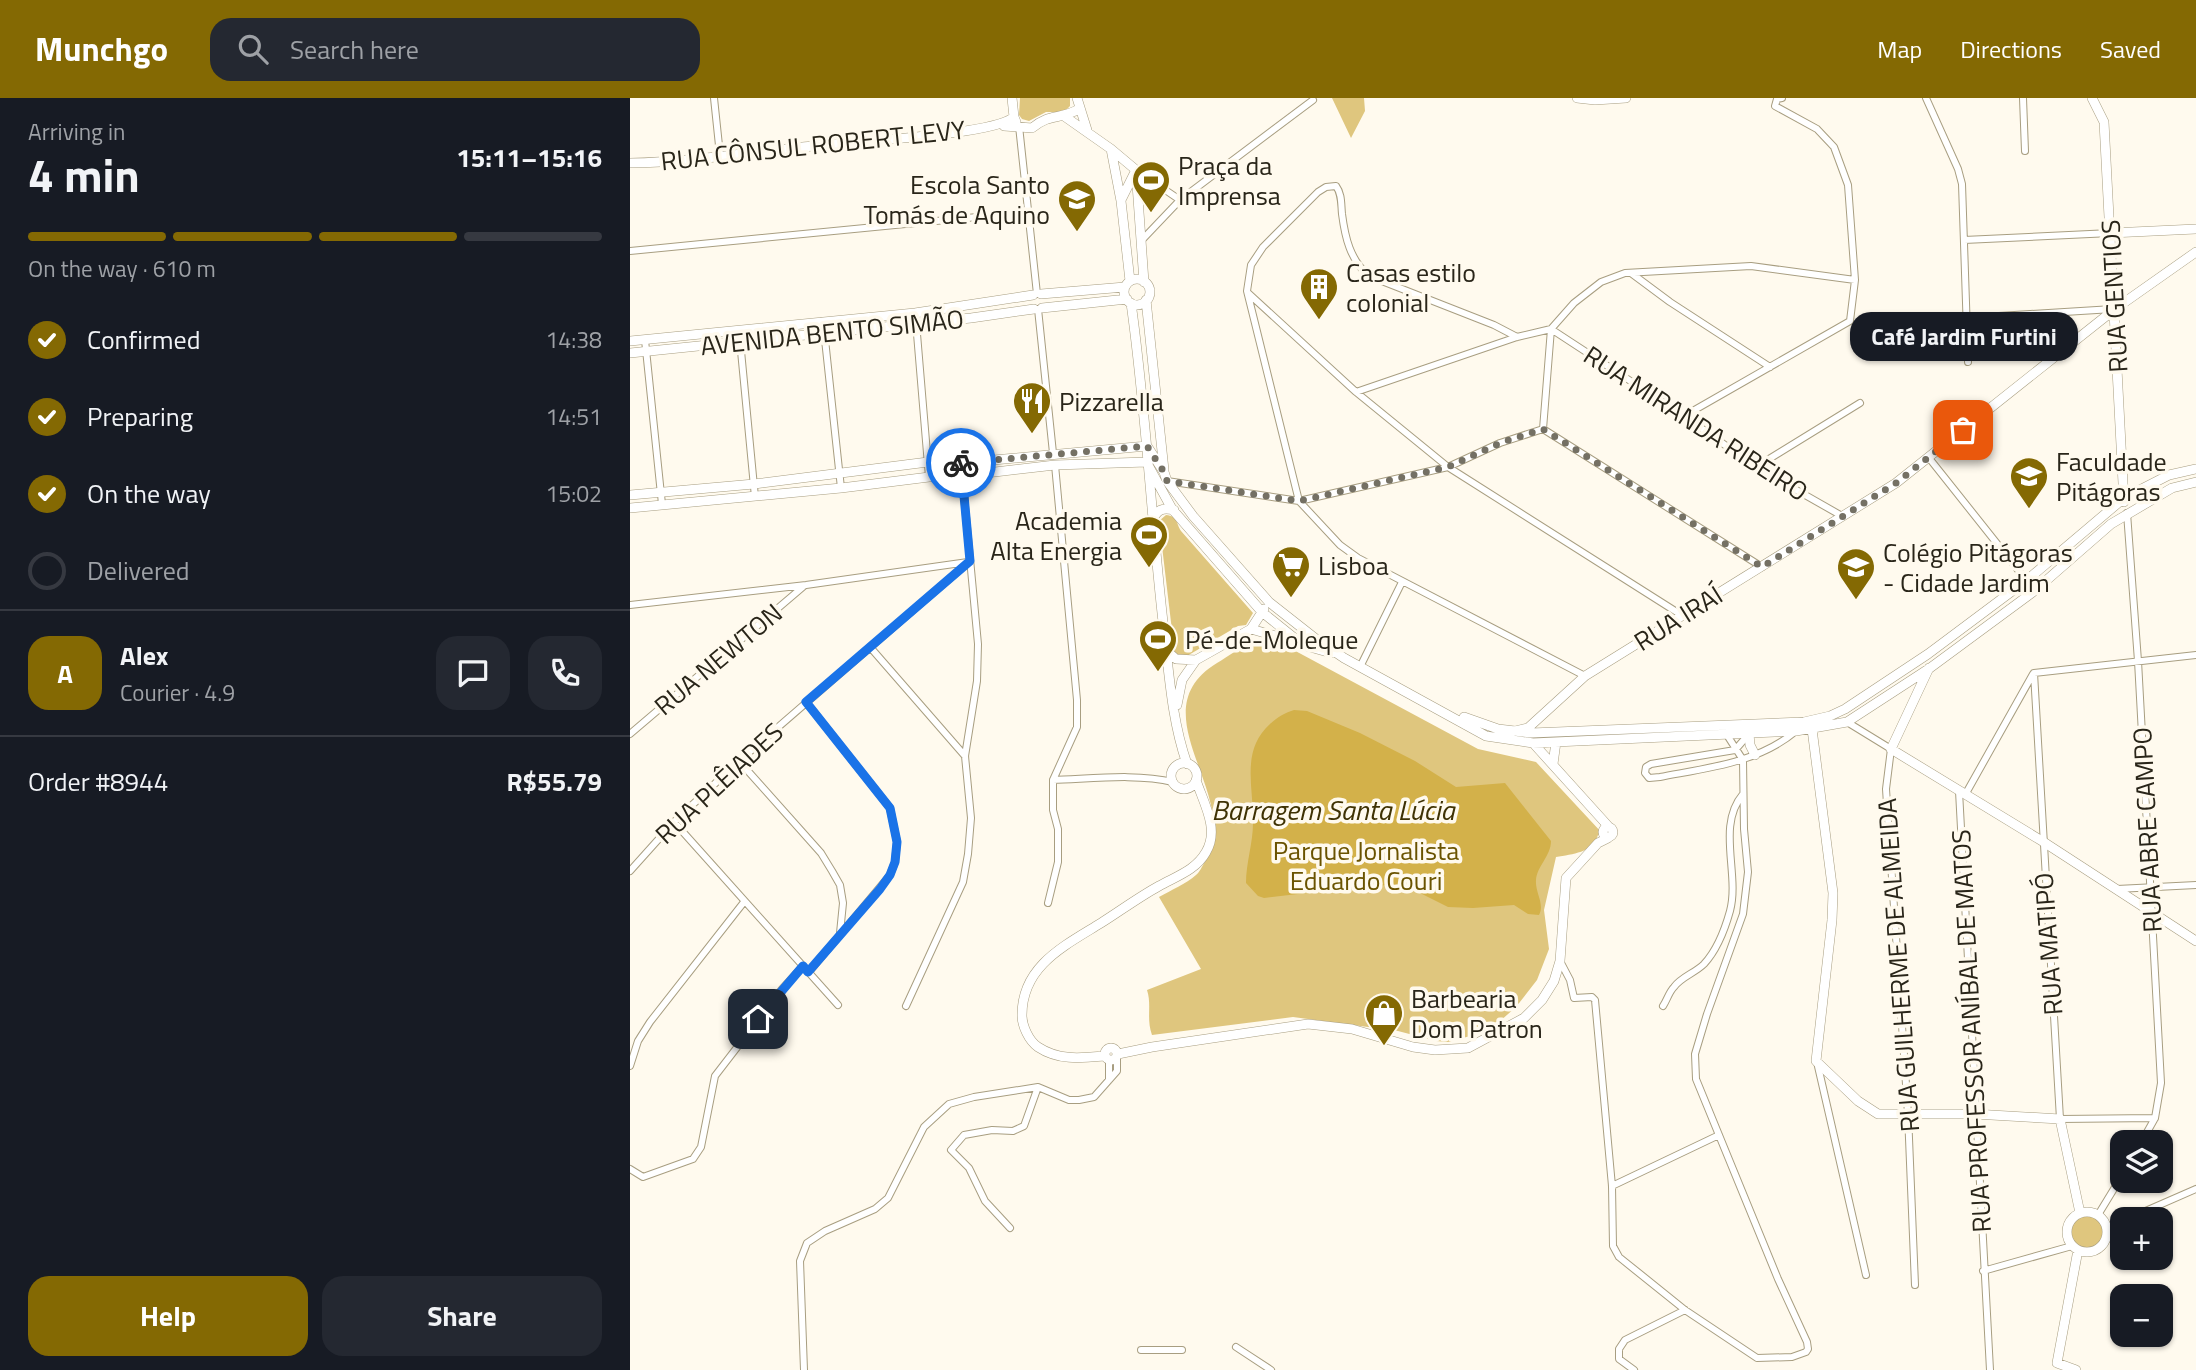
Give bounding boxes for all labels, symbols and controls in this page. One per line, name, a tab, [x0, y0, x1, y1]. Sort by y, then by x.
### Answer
search box	[210, 18, 700, 81]
text: Munchgo	[35, 24, 168, 74]
icon: search	[234, 30, 272, 68]
text: Search here	[290, 30, 419, 69]
text: Map	[1877, 31, 1922, 67]
text: Directions	[1960, 31, 2062, 67]
text: Saved	[2100, 31, 2161, 67]
street label: RUA CÔNSUL ROBERT LEVY	[659, 110, 967, 180]
text: Arriving in	[28, 114, 125, 149]
text: 15:11–15:16	[456, 138, 602, 177]
text: 4 min	[28, 140, 140, 210]
place label: Praça da Imprensa	[1178, 146, 1281, 215]
sports icon: Praça da Imprensa	[1130, 159, 1172, 214]
place label: Escola Santo Tomás de Aquino	[864, 165, 1050, 234]
school or university icon: Escola Santo Tomás de Aquino	[1056, 178, 1098, 233]
street label: RUA GENTIOS	[2091, 219, 2137, 373]
text: On the way · 610 m	[28, 251, 216, 286]
place label: Casas estilo colonial	[1346, 253, 1476, 322]
building icon: Casas estilo colonial	[1298, 266, 1340, 321]
street label: AVENIDA BENTO SIMÃO	[698, 299, 966, 365]
callout: Café Jardim Furtini	[1849, 311, 2077, 360]
text: Café Jardim Furtini	[1871, 319, 2057, 354]
text: Confirmed	[87, 320, 201, 359]
icon: check	[28, 321, 66, 359]
text: 14:38	[545, 322, 602, 357]
street label: RUA MIRANDA RIBEIRO	[1576, 336, 1816, 510]
restaurant icon: Pizzarella	[1011, 380, 1053, 435]
place label: Pizzarella	[1059, 382, 1164, 421]
text: Preparing	[87, 397, 193, 436]
icon: check	[28, 398, 66, 436]
text: 14:51	[545, 399, 602, 434]
pin	[1933, 400, 1993, 460]
icon: bag	[1944, 411, 1982, 449]
courier	[926, 428, 996, 498]
place label: Faculdade Pitágoras	[2056, 442, 2167, 511]
icon: bike	[942, 444, 980, 482]
school or university icon: Faculdade Pitágoras	[2008, 455, 2050, 510]
text: On the way	[87, 474, 211, 513]
icon: check	[28, 475, 66, 513]
text: 15:02	[545, 476, 602, 511]
place label: Academia Alta Energia	[990, 501, 1122, 570]
sports icon: Academia Alta Energia	[1128, 514, 1170, 569]
place label: Colégio Pitágoras - Cidade Jardim	[1883, 533, 2073, 602]
supermarket icon: Lisboa	[1270, 544, 1312, 599]
place label: Lisboa	[1318, 546, 1389, 585]
school or university icon: Colégio Pitágoras - Cidade Jardim	[1835, 546, 1877, 601]
text: Delivered	[87, 551, 190, 590]
street label: RUA IRAÍ	[1626, 575, 1730, 660]
street label: RUA NEWTON	[645, 594, 791, 724]
sports icon: Pé-de-Moleque	[1137, 618, 1179, 673]
place label: Pé-de-Moleque	[1185, 620, 1358, 659]
text: Alex	[120, 636, 168, 675]
button: chat	[436, 636, 510, 710]
button: phone	[528, 636, 602, 710]
text: A	[57, 654, 73, 693]
text: Courier · 4.9	[120, 675, 235, 710]
street label: RUA PLÊIADES	[646, 713, 792, 853]
street label: RUA ABRE CAMPO	[2122, 726, 2172, 934]
text: Order #8944	[28, 762, 168, 801]
text: R$55.79	[506, 762, 602, 801]
water label: Barragem Santa Lúcia	[1211, 788, 1457, 831]
street label: RUA GUILHERME DE ALMEIDA	[1867, 797, 1929, 1133]
street label: RUA PROFESSOR ANÍBAL DE MATOS	[1941, 828, 2001, 1234]
park label: Parque Jornalista Eduardo Couri	[1273, 831, 1459, 900]
street label: RUA MATIPÓ	[2024, 872, 2072, 1016]
place label: Barbearia Dom Patron	[1411, 979, 1543, 1048]
pin	[728, 989, 788, 1049]
shop icon: Barbearia Dom Patron	[1363, 992, 1405, 1047]
icon: home	[739, 1000, 777, 1038]
map controls	[2110, 1130, 2173, 1347]
button: layers	[2110, 1130, 2173, 1193]
button: +	[2110, 1207, 2173, 1270]
button: Help	[28, 1276, 308, 1356]
button: Share	[322, 1276, 602, 1356]
button: −	[2110, 1284, 2173, 1347]

